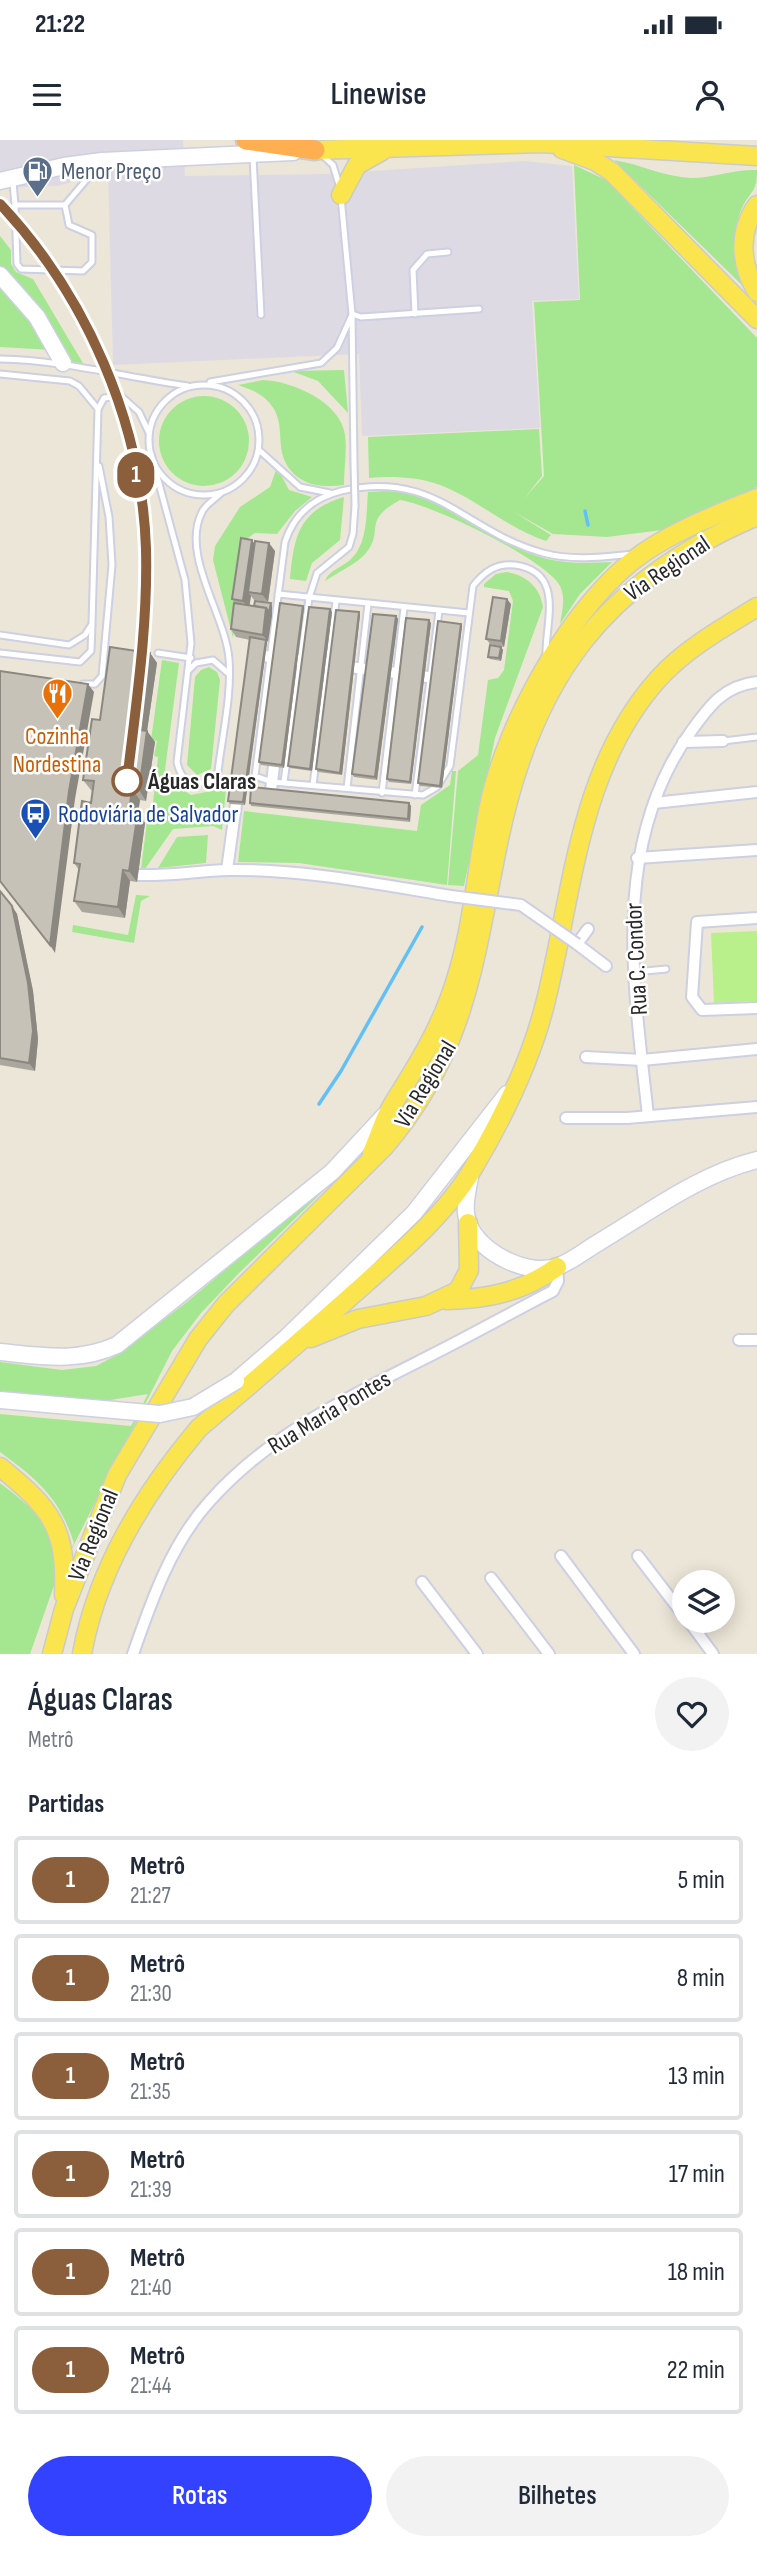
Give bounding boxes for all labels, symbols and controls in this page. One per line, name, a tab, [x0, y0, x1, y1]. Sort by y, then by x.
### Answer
text: 21:22	[35, 9, 85, 40]
text: Linewise	[330, 75, 427, 114]
icon: menu	[28, 76, 66, 114]
icon: person	[691, 76, 729, 114]
fuel station icon: Menor Preço	[21, 154, 55, 198]
place label: Menor Preço	[61, 157, 162, 186]
line badge: 1	[113, 452, 159, 498]
text: 1	[131, 460, 141, 489]
street label: Via Regional	[619, 529, 715, 607]
restaurant icon: Cozinha Nordestina	[40, 677, 74, 721]
place label: Cozinha Nordestina	[13, 722, 101, 779]
marker: Águas Claras	[112, 766, 142, 796]
place label: Águas Claras	[147, 767, 256, 796]
bus stop icon: Rodoviária de Salvador	[18, 797, 52, 841]
place label: Rodoviária de Salvador	[58, 800, 239, 829]
street label: Rua C. Condor	[619, 902, 654, 1016]
street label: Via Regional	[388, 1035, 463, 1133]
street label: Rua Maria Pontes	[263, 1364, 396, 1460]
street label: Via Regional	[62, 1485, 125, 1585]
map controls	[672, 1570, 735, 1633]
button: layers	[672, 1570, 735, 1633]
button: heart	[655, 1677, 729, 1751]
text: Águas Claras	[28, 1680, 173, 1720]
text: Metrô	[28, 1726, 74, 1754]
text: Partidas	[28, 1789, 104, 1820]
text: Metrô	[130, 1851, 185, 1882]
text: 1	[66, 1865, 75, 1894]
text: 5 min	[678, 1865, 725, 1896]
text: 21:27	[130, 1882, 171, 1910]
text: Metrô	[130, 1949, 185, 1980]
text: 1	[66, 1963, 75, 1992]
text: 8 min	[677, 1963, 725, 1994]
text: 21:30	[130, 1980, 172, 2008]
text: Metrô	[130, 2047, 185, 2078]
text: 1	[66, 2061, 75, 2090]
text: 13 min	[668, 2061, 725, 2092]
text: 21:35	[130, 2078, 171, 2106]
text: Metrô	[130, 2145, 185, 2176]
text: 1	[66, 2159, 75, 2188]
text: 17 min	[669, 2159, 725, 2190]
text: 21:39	[130, 2176, 172, 2204]
text: Metrô	[130, 2243, 185, 2274]
text: 1	[66, 2257, 75, 2286]
text: 18 min	[668, 2257, 725, 2288]
text: 21:40	[130, 2274, 172, 2302]
text: Metrô	[130, 2341, 185, 2372]
text: 1	[66, 2355, 75, 2384]
text: 22 min	[667, 2355, 725, 2386]
text: 21:44	[130, 2372, 171, 2400]
button: Rotas	[28, 2456, 372, 2536]
button: Bilhetes	[386, 2456, 729, 2536]

